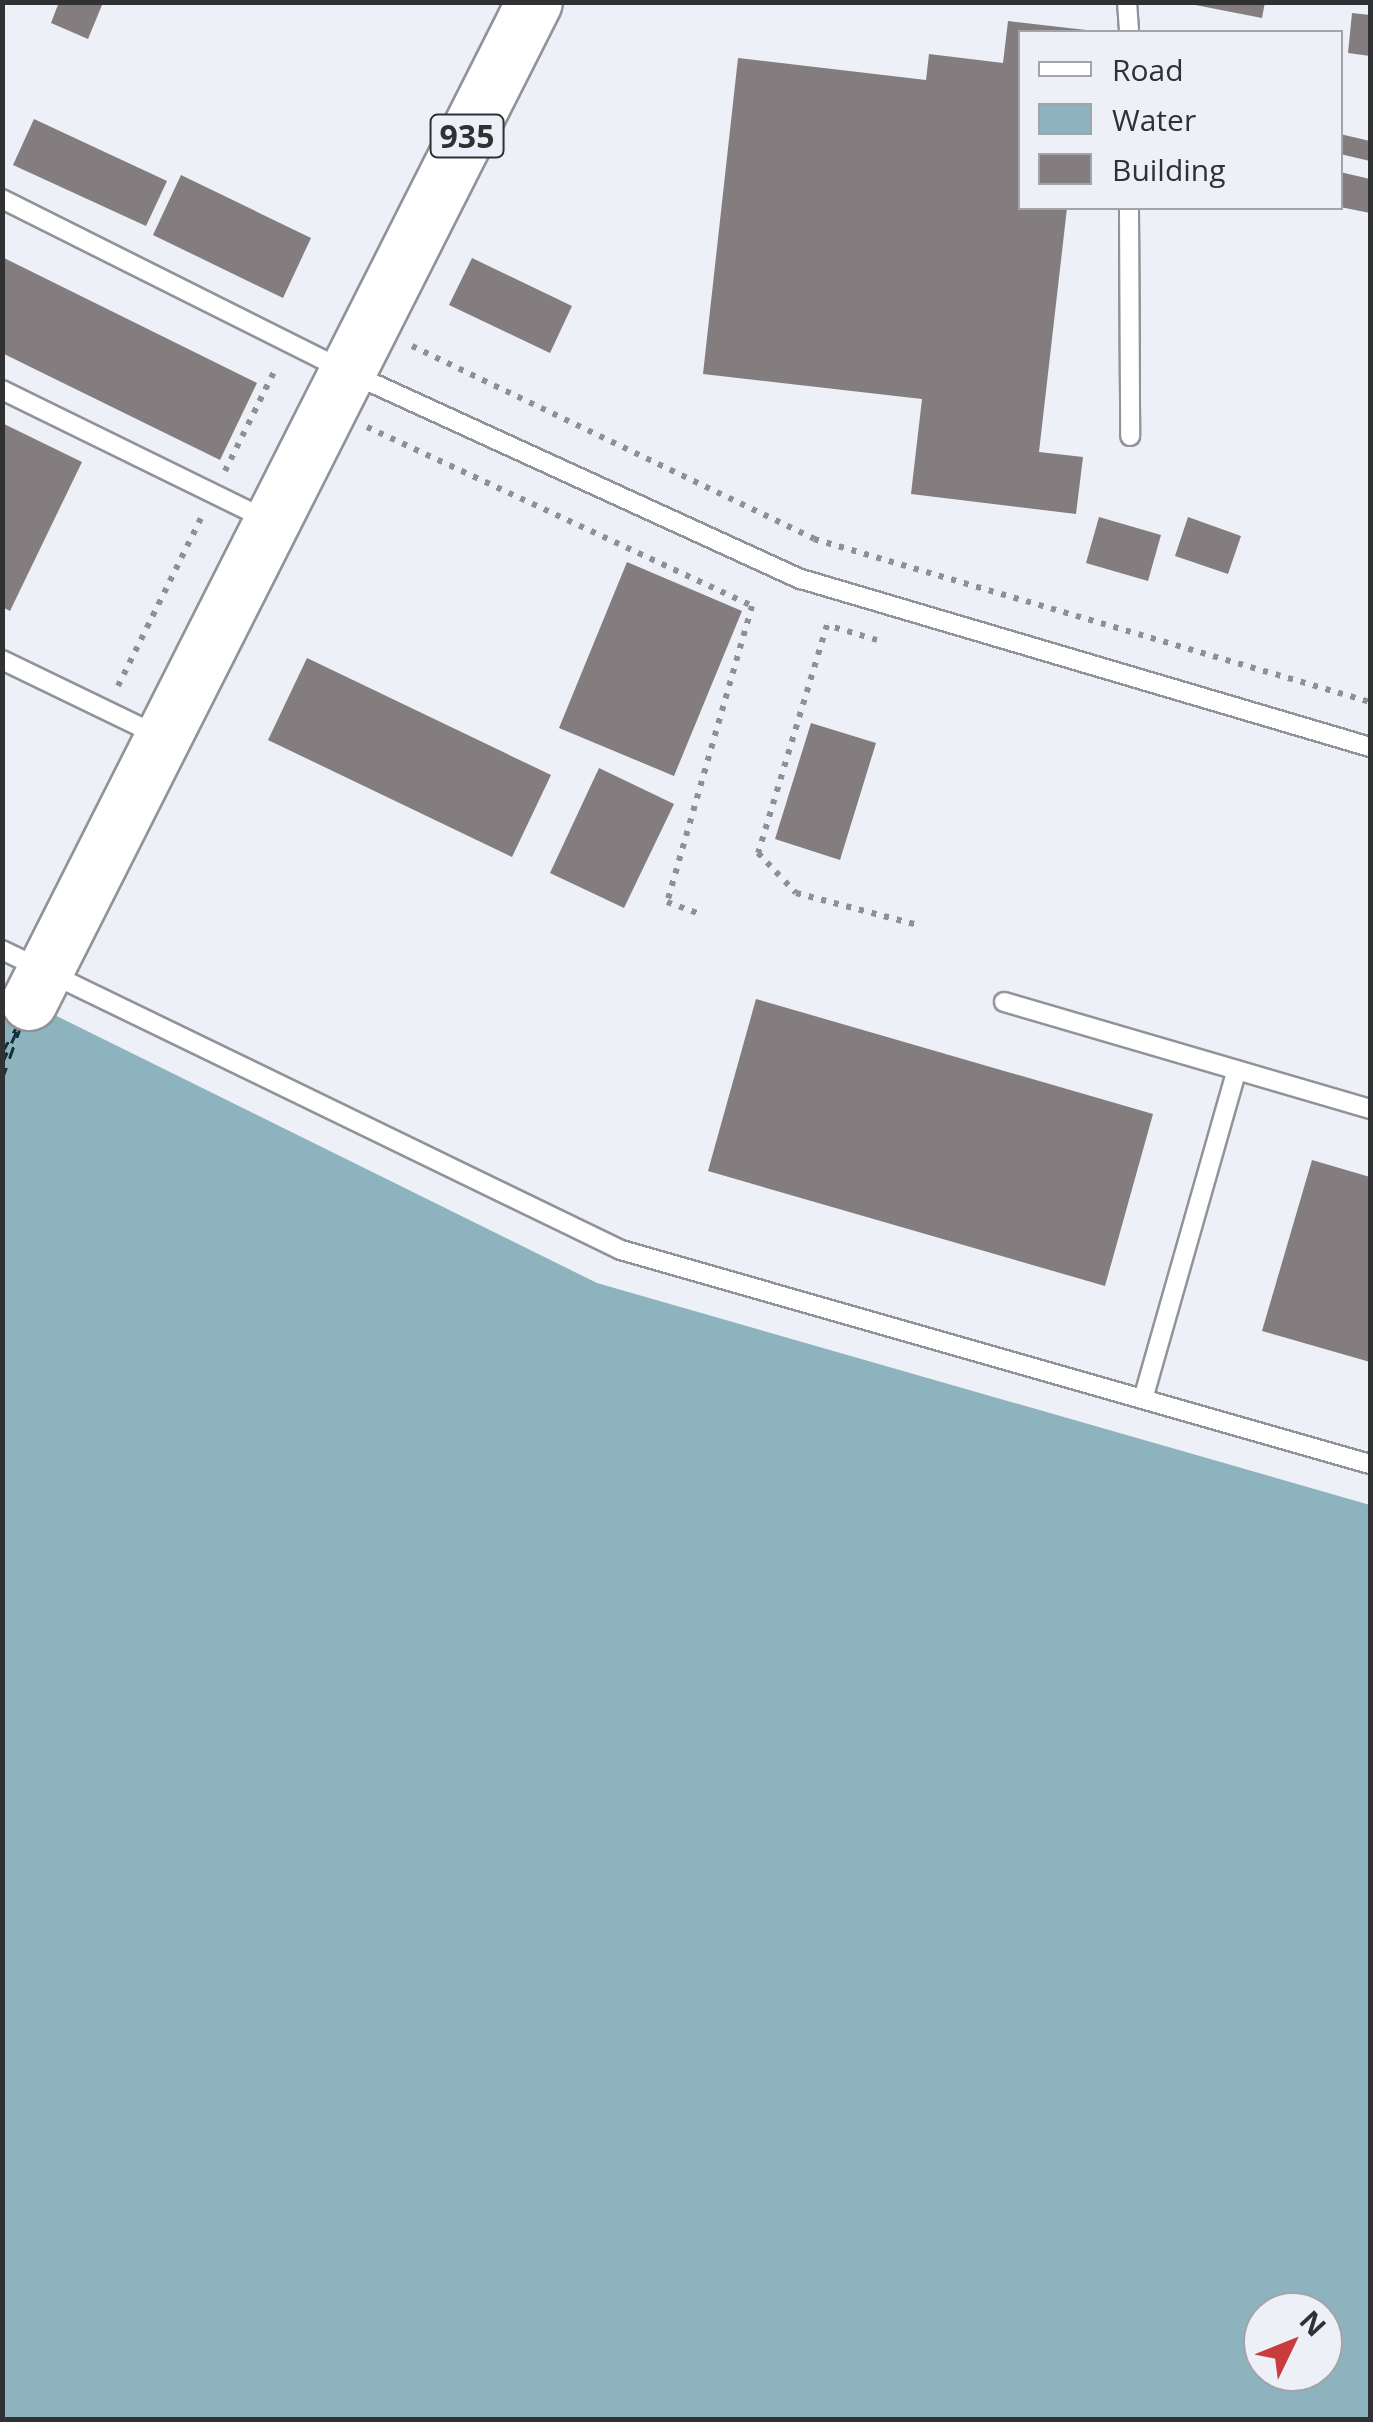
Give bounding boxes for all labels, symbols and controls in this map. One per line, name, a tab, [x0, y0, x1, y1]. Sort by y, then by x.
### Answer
legend	[1018, 30, 1343, 210]
text: Road	[1112, 49, 1184, 90]
text: Water	[1112, 99, 1196, 140]
road number: 935	[430, 109, 504, 163]
text: Building	[1112, 149, 1226, 190]
north arrow	[1243, 2292, 1343, 2392]
text: N	[1292, 2302, 1335, 2344]

